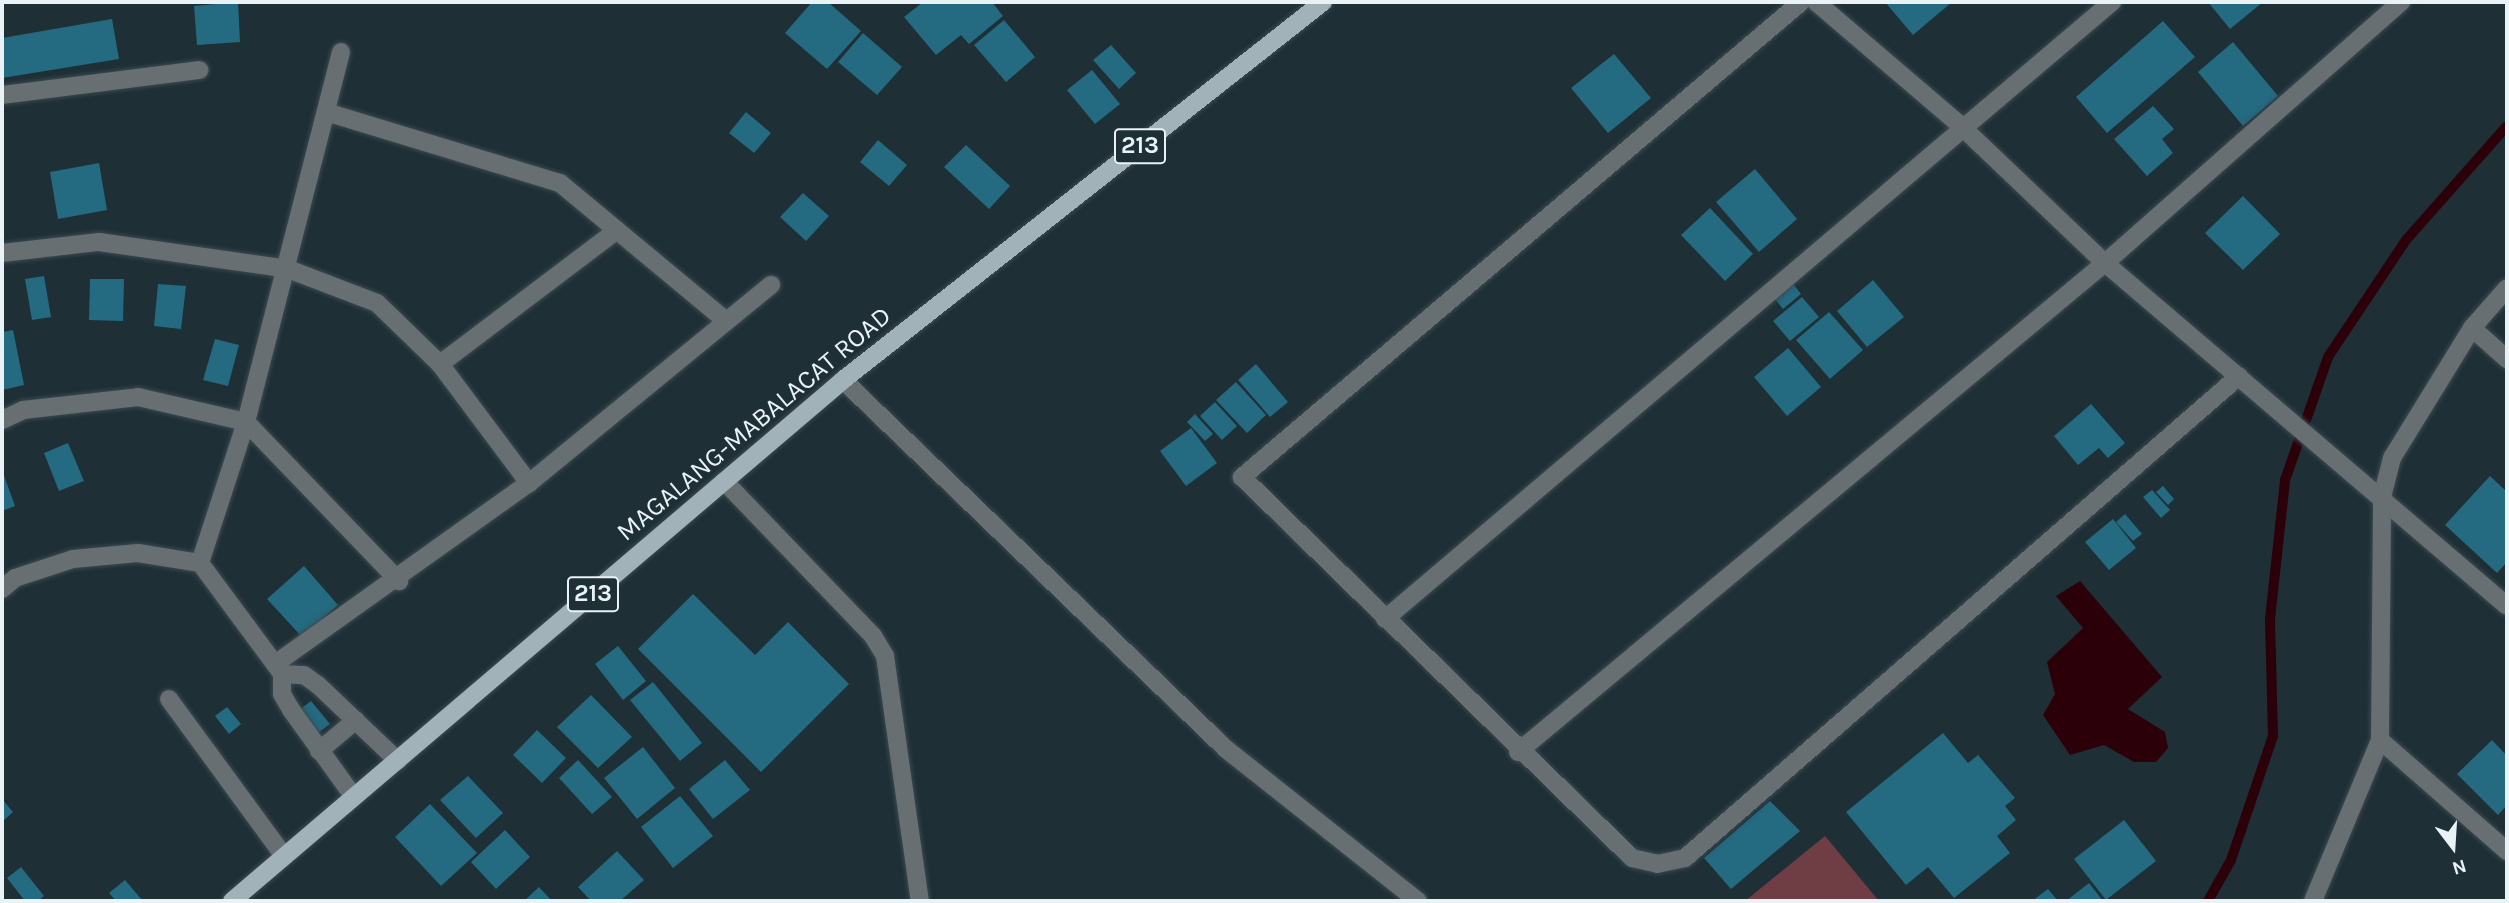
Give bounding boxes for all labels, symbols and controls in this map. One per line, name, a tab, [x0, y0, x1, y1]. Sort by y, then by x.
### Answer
road number: 213	[1114, 126, 1166, 166]
street label: MAGALANG-MABALACAT ROAD	[611, 300, 897, 548]
road number: 213	[567, 574, 619, 614]
north arrow	[2418, 812, 2488, 882]
text: N	[2449, 855, 2469, 880]

